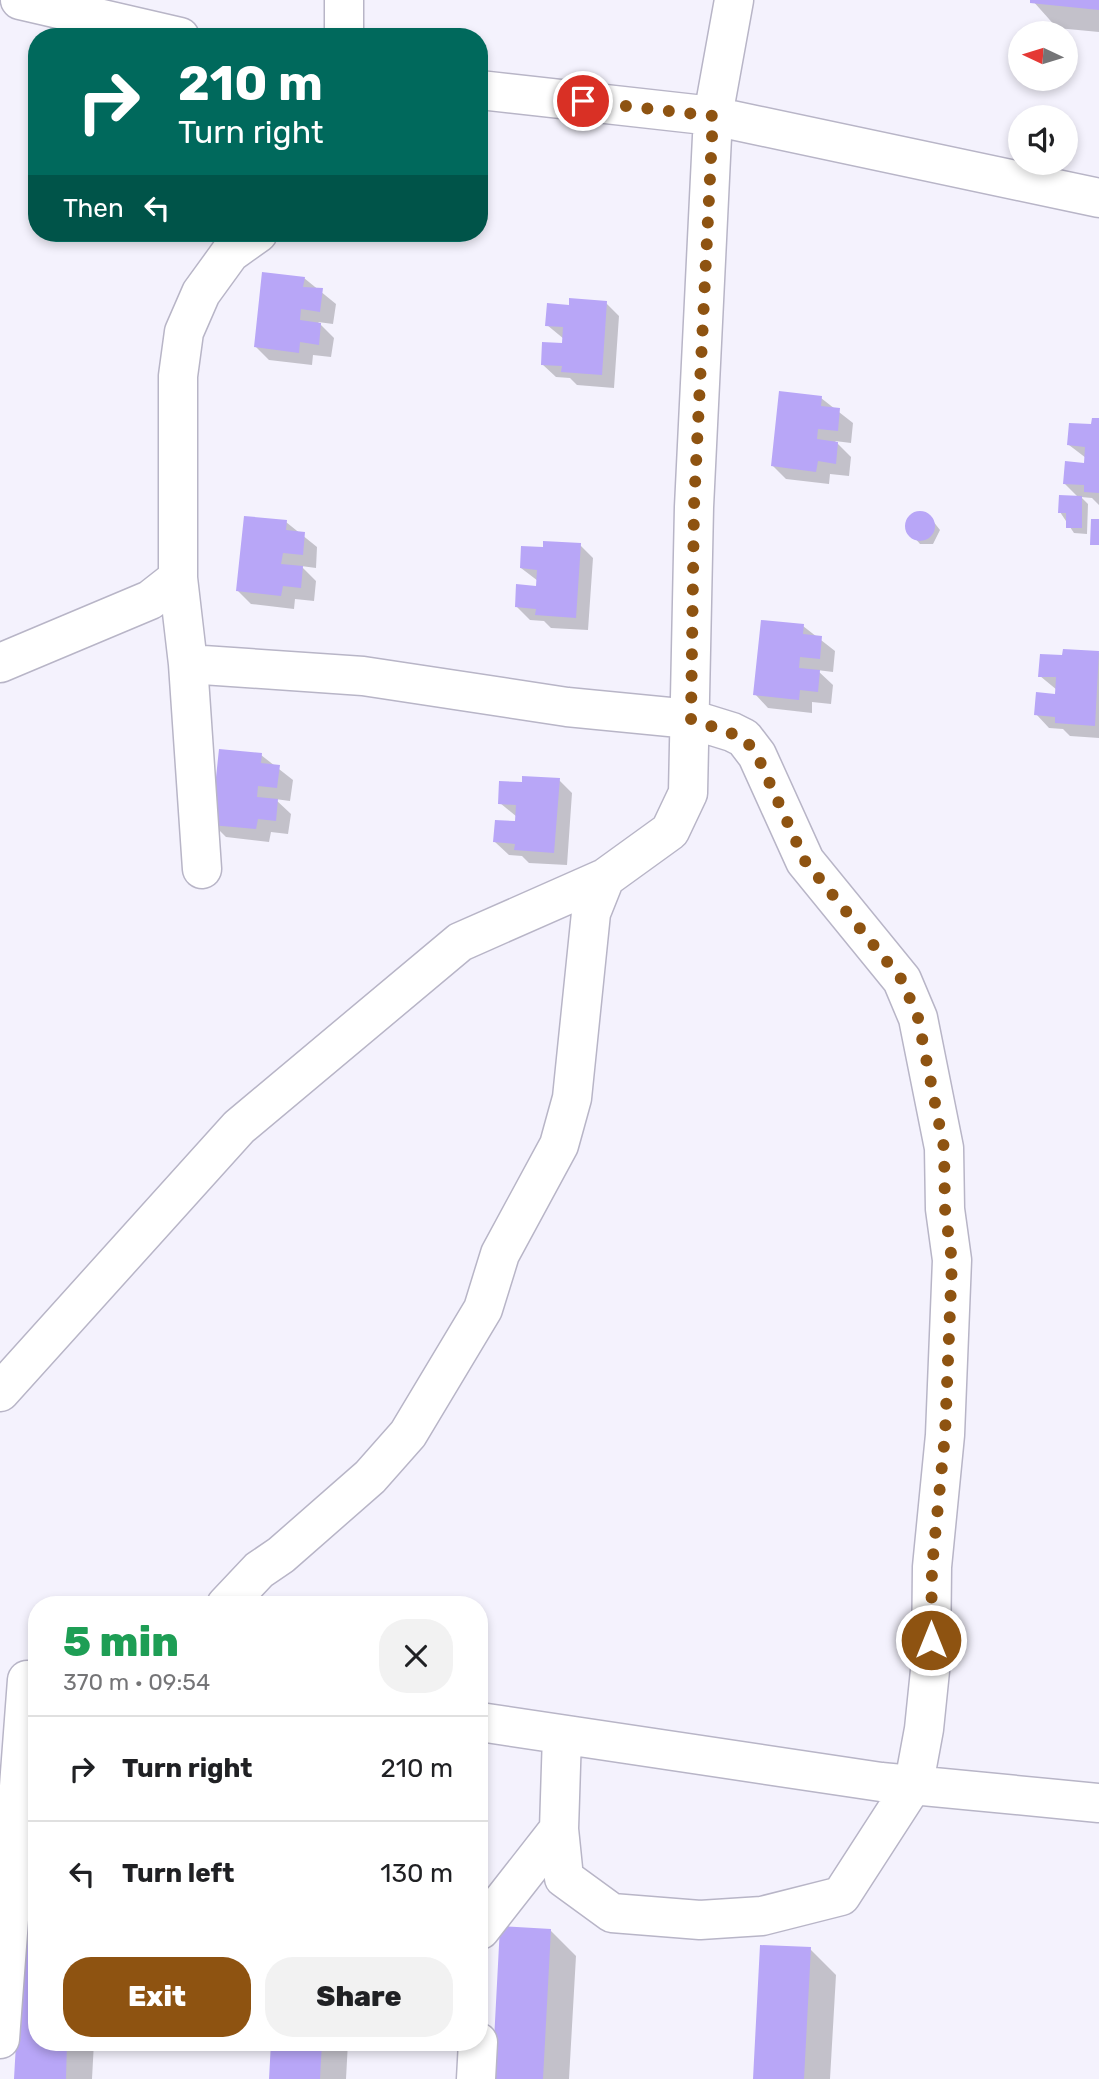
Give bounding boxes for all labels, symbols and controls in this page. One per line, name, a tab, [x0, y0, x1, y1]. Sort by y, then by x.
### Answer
north arrow	[1008, 21, 1078, 91]
map controls	[1008, 21, 1078, 175]
text: 210 m	[178, 54, 323, 112]
icon: right	[63, 56, 154, 147]
pin	[553, 71, 613, 131]
icon: arrive	[564, 82, 602, 120]
button: sound	[1008, 105, 1078, 175]
text: Turn right	[178, 113, 323, 151]
icon: left	[138, 189, 176, 227]
text: Then	[63, 193, 124, 224]
position arrow	[894, 1603, 968, 1677]
text: 5 min	[63, 1617, 179, 1667]
button: close	[379, 1619, 453, 1693]
text: 370 m · 09:54	[63, 1668, 210, 1696]
icon: right	[63, 1750, 101, 1788]
text: Turn right	[122, 1753, 252, 1784]
text: 210 m	[381, 1753, 453, 1784]
icon: left	[63, 1855, 101, 1893]
text: Turn left	[122, 1858, 234, 1889]
text: 130 m	[380, 1858, 453, 1889]
button: Exit	[63, 1957, 251, 2037]
button: Share	[265, 1957, 453, 2037]

